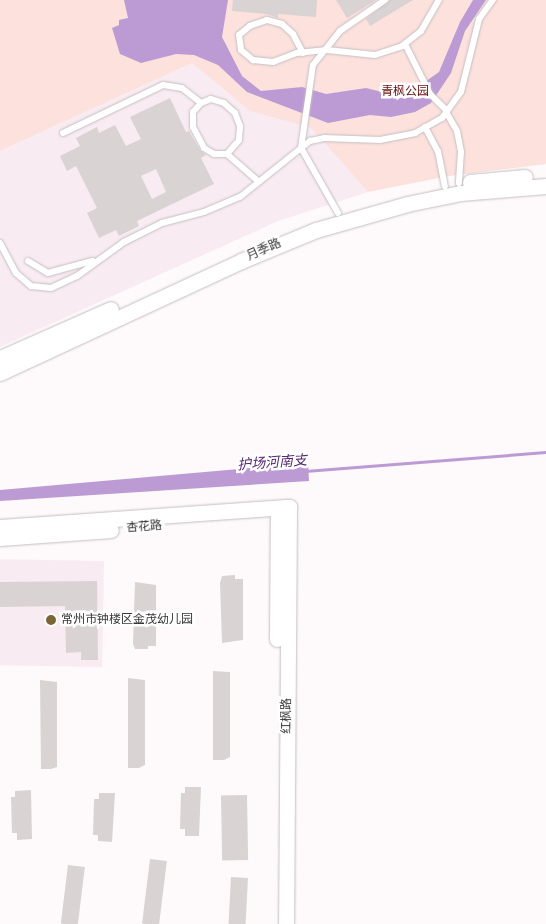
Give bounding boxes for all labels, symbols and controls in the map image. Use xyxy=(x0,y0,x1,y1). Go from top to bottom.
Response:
park label: 青枫公园 xyxy=(381,85,429,99)
street label: 月季路 xyxy=(245,236,283,264)
water label: 护场河南支 xyxy=(236,451,308,473)
street label: 杏花路 xyxy=(126,519,162,535)
place label: 常州市钟楼区金茂幼儿园 xyxy=(61,613,193,627)
marker: 常州市钟楼区金茂幼儿园 xyxy=(45,614,57,626)
street label: 红枫路 xyxy=(280,698,294,734)

